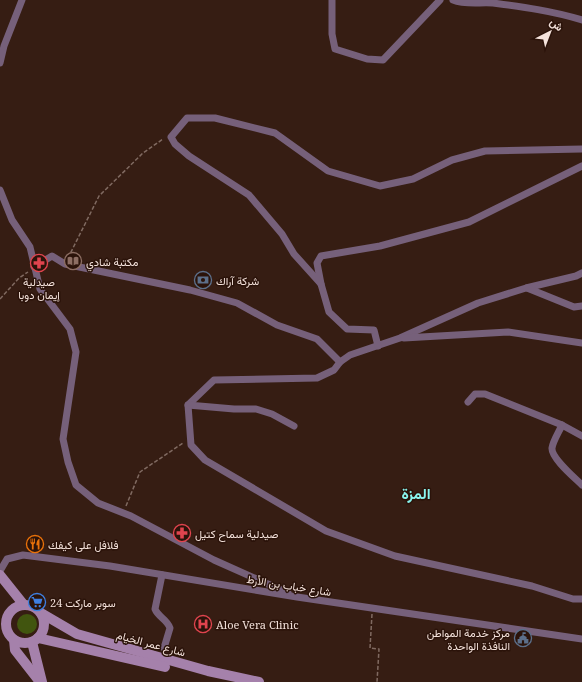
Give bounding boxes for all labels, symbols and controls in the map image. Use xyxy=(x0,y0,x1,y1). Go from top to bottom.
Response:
north arrow xyxy=(530,12,570,52)
text: ش xyxy=(547,14,567,34)
library icon: مكتبة شادي xyxy=(63,251,83,271)
pharmacy icon: صيدلية إيمان دوبا xyxy=(29,253,49,273)
place label: مكتبة شادي xyxy=(86,254,139,272)
bank icon: شركة آراك xyxy=(193,270,213,290)
place label: شركة آراك xyxy=(216,273,259,288)
place label: صيدلية إيمان دوبا xyxy=(18,274,60,302)
district label: المزة xyxy=(401,483,431,503)
pharmacy icon: صيدلية سماح كتيل xyxy=(172,523,192,543)
place label: صيدلية سماح كتيل xyxy=(195,526,278,542)
restaurant icon: فلافل على كيفك xyxy=(25,534,45,554)
place label: فلافل على كيفك xyxy=(48,537,119,552)
street label: شارع خباب بن الأرط xyxy=(245,571,333,600)
supermarket icon: سوبر ماركت 24 xyxy=(27,592,47,612)
place label: سوبر ماركت 24 xyxy=(50,595,116,610)
hospital icon: Aloe Vera Clinic xyxy=(193,614,213,634)
place label: Aloe Vera Clinic xyxy=(216,617,299,632)
place label: مركز خدمة المواطن النافذة الواحدة xyxy=(427,625,510,653)
street label: شارع عمر الخيام xyxy=(115,627,187,660)
public building icon: مركز خدمة المواطن النافذة الواحدة xyxy=(513,628,533,648)

